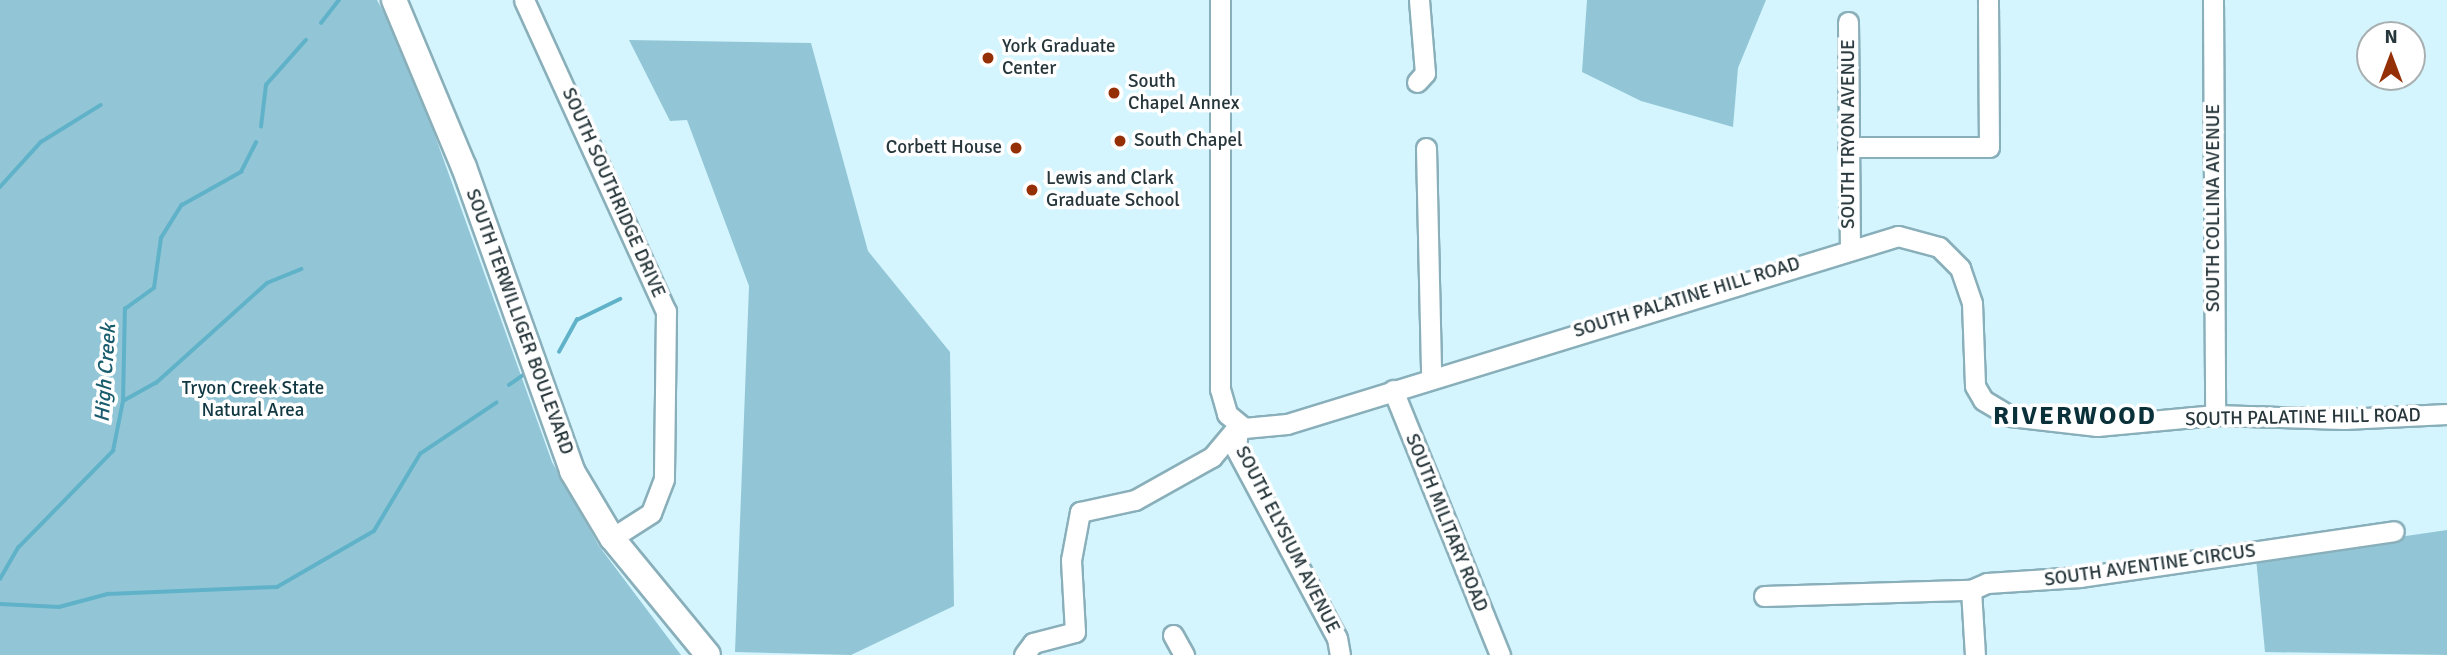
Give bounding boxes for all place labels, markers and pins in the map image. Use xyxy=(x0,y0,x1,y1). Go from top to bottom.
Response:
place label: York Graduate Center xyxy=(1002,36,1116,80)
marker: York Graduate Center xyxy=(980,50,996,66)
place label: South Chapel Annex xyxy=(1128,71,1239,115)
marker: South Chapel Annex xyxy=(1106,85,1122,101)
place label: South Chapel xyxy=(1134,130,1243,152)
marker: South Chapel xyxy=(1112,133,1128,149)
place label: Corbett House xyxy=(886,137,1002,159)
marker: Corbett House xyxy=(1008,140,1024,156)
place label: Lewis and Clark Graduate School xyxy=(1046,168,1180,212)
marker: Lewis and Clark Graduate School xyxy=(1024,182,1040,198)

